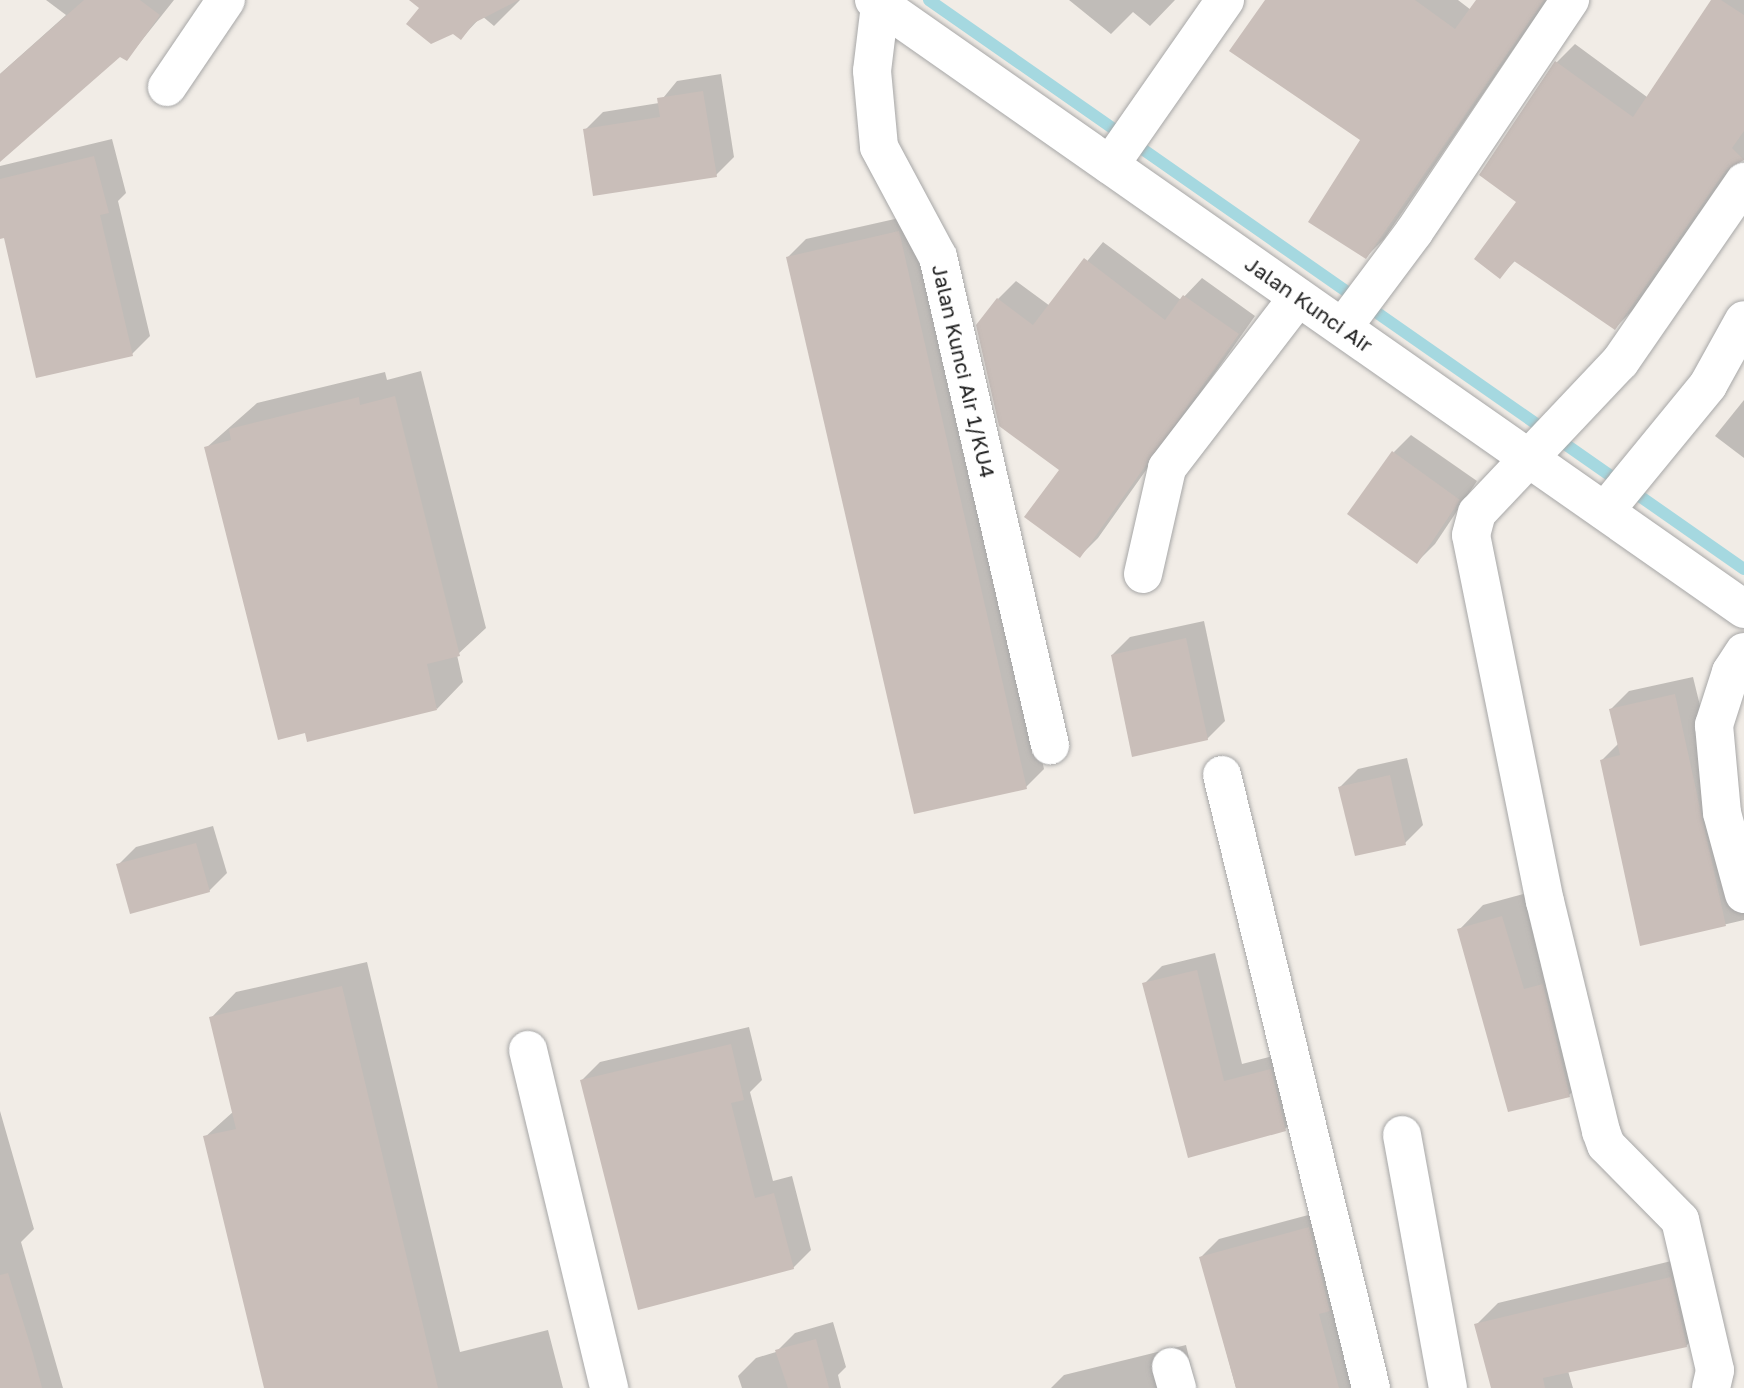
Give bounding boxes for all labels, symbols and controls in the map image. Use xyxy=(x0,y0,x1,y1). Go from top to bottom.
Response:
street label: Jalan Kunci Air xyxy=(1240,251,1378,357)
street label: Jalan Kunci Air 1/KU4 xyxy=(927,262,1001,480)

